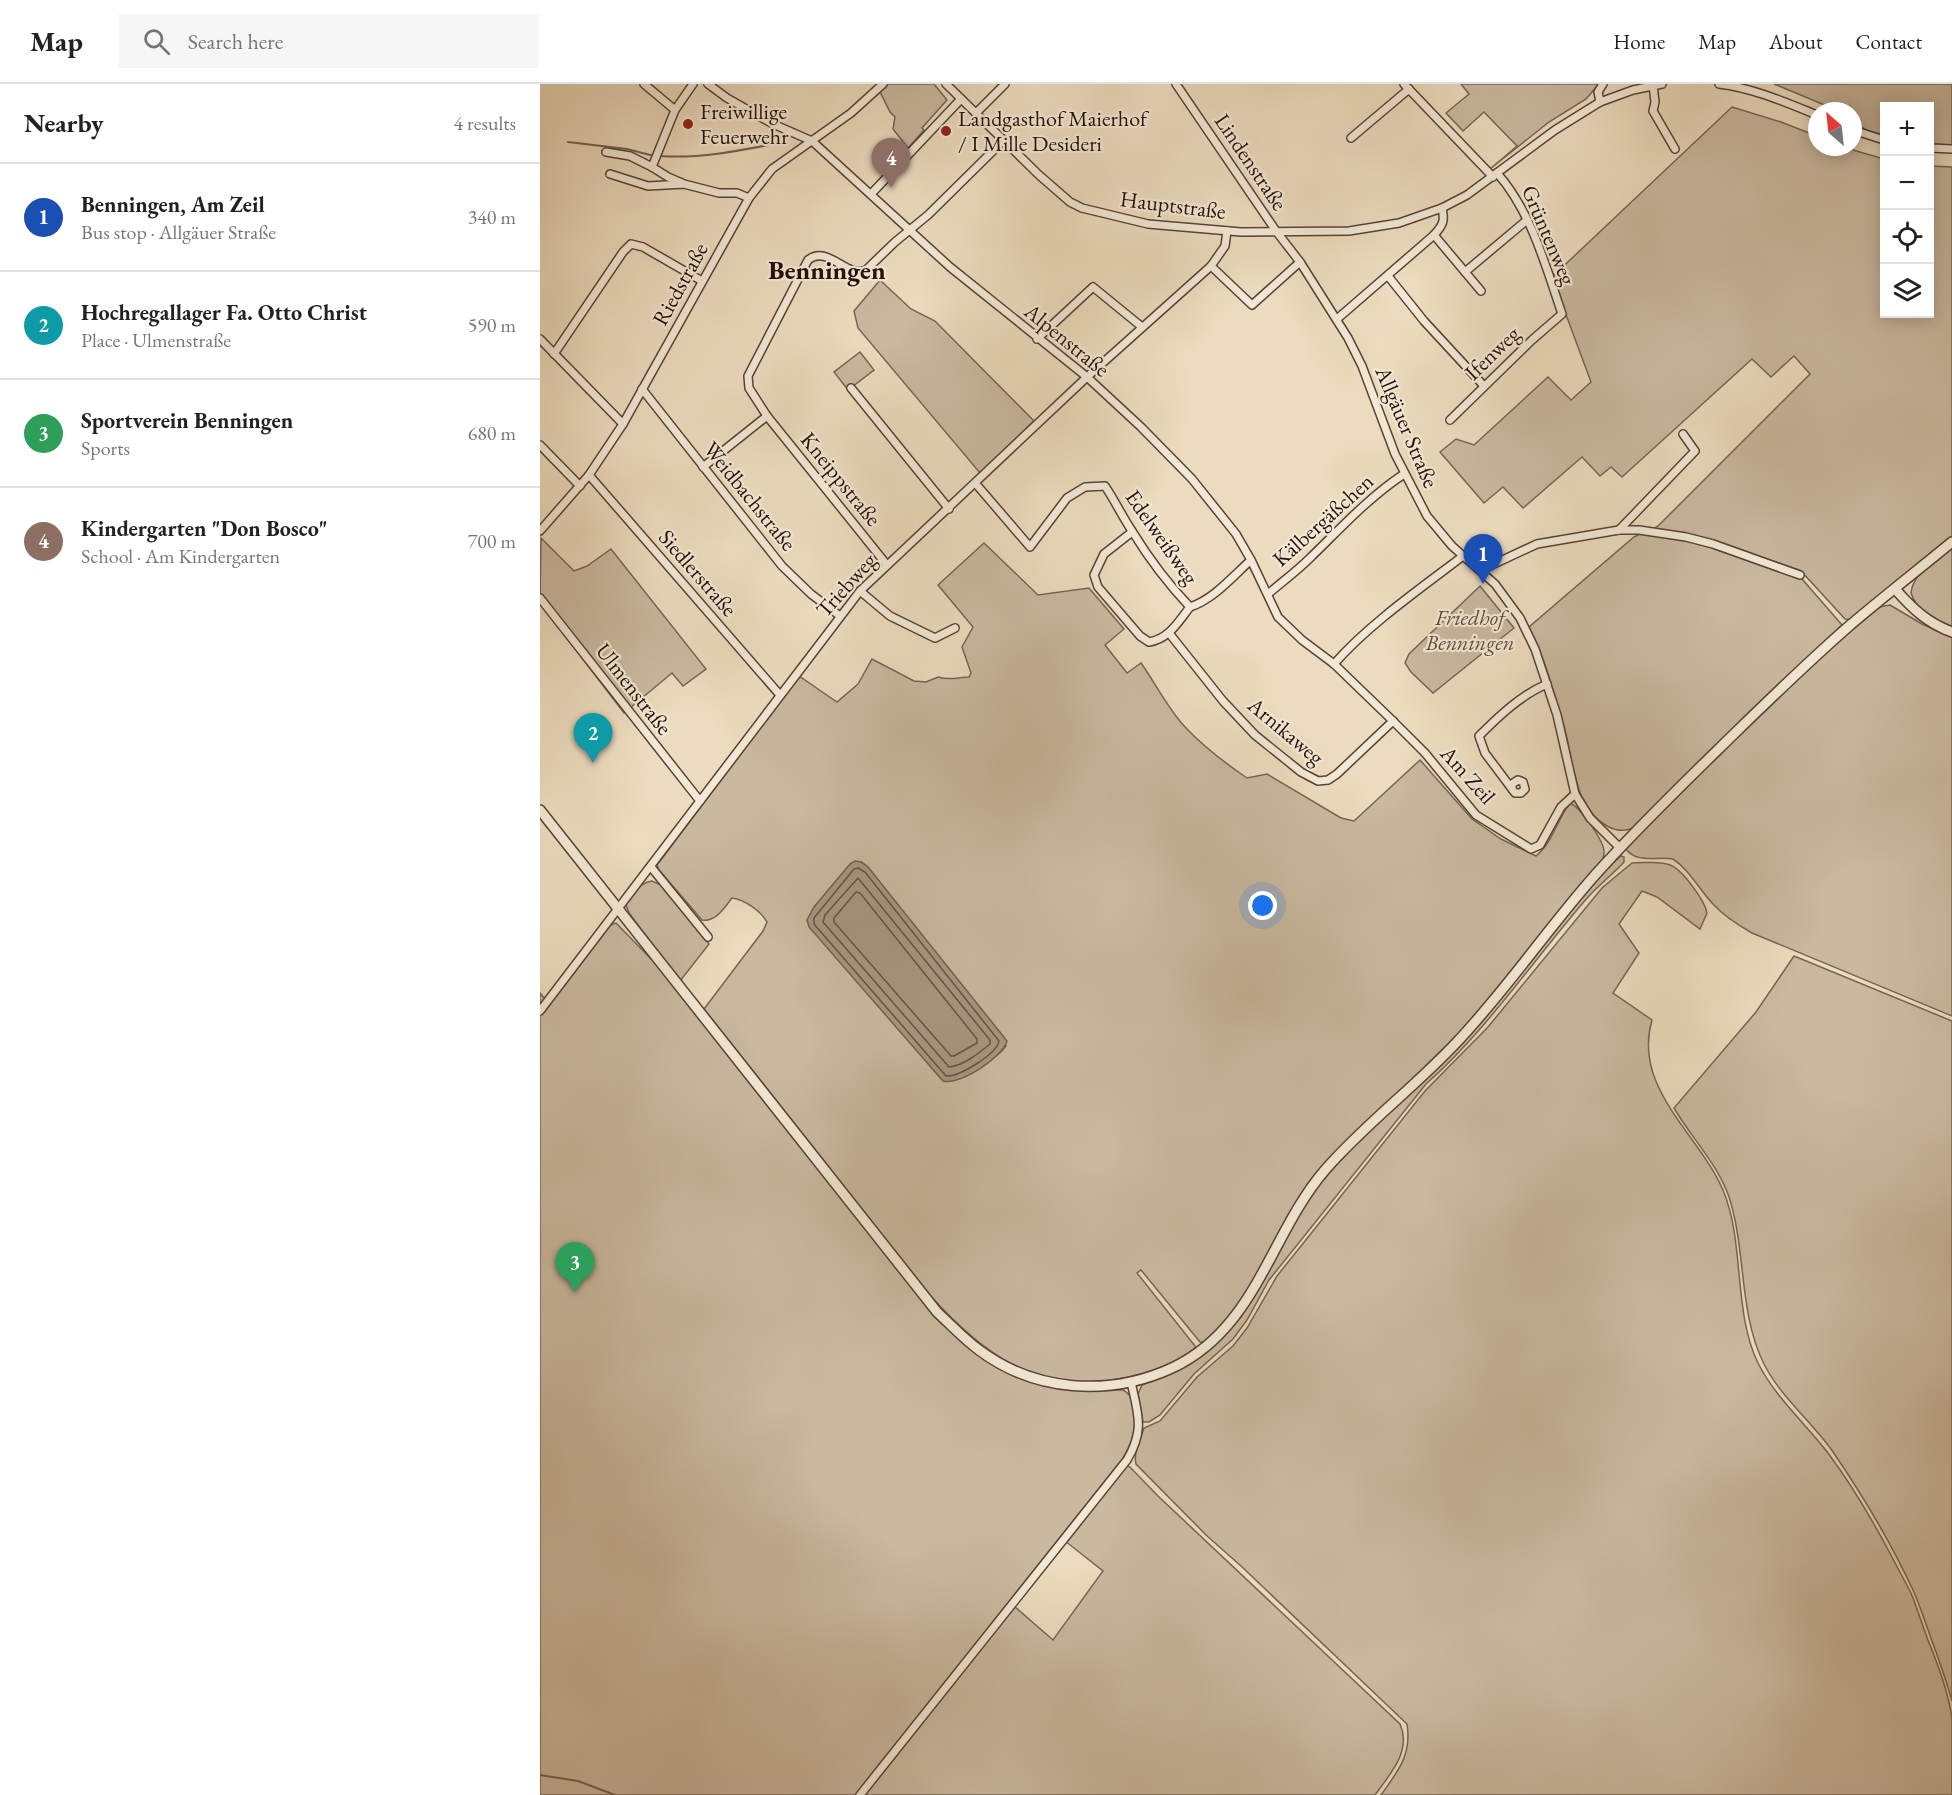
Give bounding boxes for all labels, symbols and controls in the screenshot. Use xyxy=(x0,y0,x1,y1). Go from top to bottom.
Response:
search box xyxy=(119,14,539,68)
text: Map xyxy=(30,23,83,59)
icon: search xyxy=(140,25,173,58)
text: Search here xyxy=(188,27,283,56)
text: Home xyxy=(1613,28,1665,55)
text: Map xyxy=(1698,28,1736,55)
text: About xyxy=(1769,28,1822,55)
text: Contact xyxy=(1855,28,1922,55)
place label: Freiwillige Feuerwehr xyxy=(700,97,789,151)
north arrow xyxy=(1808,102,1862,156)
map controls xyxy=(1880,102,1934,318)
button: + xyxy=(1880,102,1934,156)
place label: Landgasthof Maierhof / I Mille Desideri xyxy=(958,104,1150,158)
text: Nearby xyxy=(24,106,104,140)
street label: Lindenstraße xyxy=(1208,108,1294,216)
text: 4 results xyxy=(453,110,516,136)
marker: Freiwillige Feuerwehr xyxy=(681,117,695,131)
marker: Landgasthof Maierhof / I Mille Desideri xyxy=(939,124,953,138)
pin: 4 xyxy=(872,138,910,188)
button: − xyxy=(1880,156,1934,210)
street label: Grüntenweg xyxy=(1515,181,1583,290)
street label: Hauptstraße xyxy=(1118,184,1228,226)
text: Benningen, Am Zeil xyxy=(81,190,265,219)
text: 1 xyxy=(38,204,49,230)
text: 340 m xyxy=(468,204,516,230)
button: locate xyxy=(1880,210,1934,264)
text: Bus stop · Allgäuer Straße xyxy=(81,219,276,245)
street label: Riedstraße xyxy=(645,237,715,331)
district label: Benningen xyxy=(768,253,886,287)
button: layers xyxy=(1880,264,1934,318)
street label: Alpenstraße xyxy=(1017,296,1116,384)
text: Hochregallager Fa. Otto Christ xyxy=(81,298,367,327)
text: 2 xyxy=(38,312,49,338)
text: 590 m xyxy=(468,312,516,338)
street label: Ifenweg xyxy=(1458,319,1526,386)
text: Place · Ulmenstraße xyxy=(81,327,231,353)
street label: Allgäuer Straße xyxy=(1368,361,1446,492)
text: Sportverein Benningen xyxy=(81,406,293,435)
text: 3 xyxy=(38,420,49,446)
text: 680 m xyxy=(468,420,516,446)
street label: Kneippstraße xyxy=(794,426,888,532)
text: Sports xyxy=(81,435,130,461)
street label: Weidbachstraße xyxy=(697,435,803,557)
street label: Kälbergäßchen xyxy=(1266,467,1380,573)
street label: Edelweißweg xyxy=(1119,484,1205,590)
text: Kindergarten "Don Bosco" xyxy=(81,514,328,543)
street label: Siedlerstraße xyxy=(652,523,744,623)
text: 4 xyxy=(38,528,49,554)
text: 700 m xyxy=(468,528,516,554)
pin: 1 xyxy=(1464,534,1502,584)
text: School · Am Kindergarten xyxy=(81,543,280,569)
street label: Triebweg xyxy=(809,546,883,624)
park label: Friedhof Benningen xyxy=(1425,603,1514,657)
street label: Ulmenstraße xyxy=(589,637,679,741)
street label: Arnikaweg xyxy=(1241,690,1330,772)
pin: 2 xyxy=(574,714,612,763)
street label: Am Zeil xyxy=(1433,739,1502,810)
your location xyxy=(1248,891,1277,920)
pin: 3 xyxy=(555,1242,594,1292)

